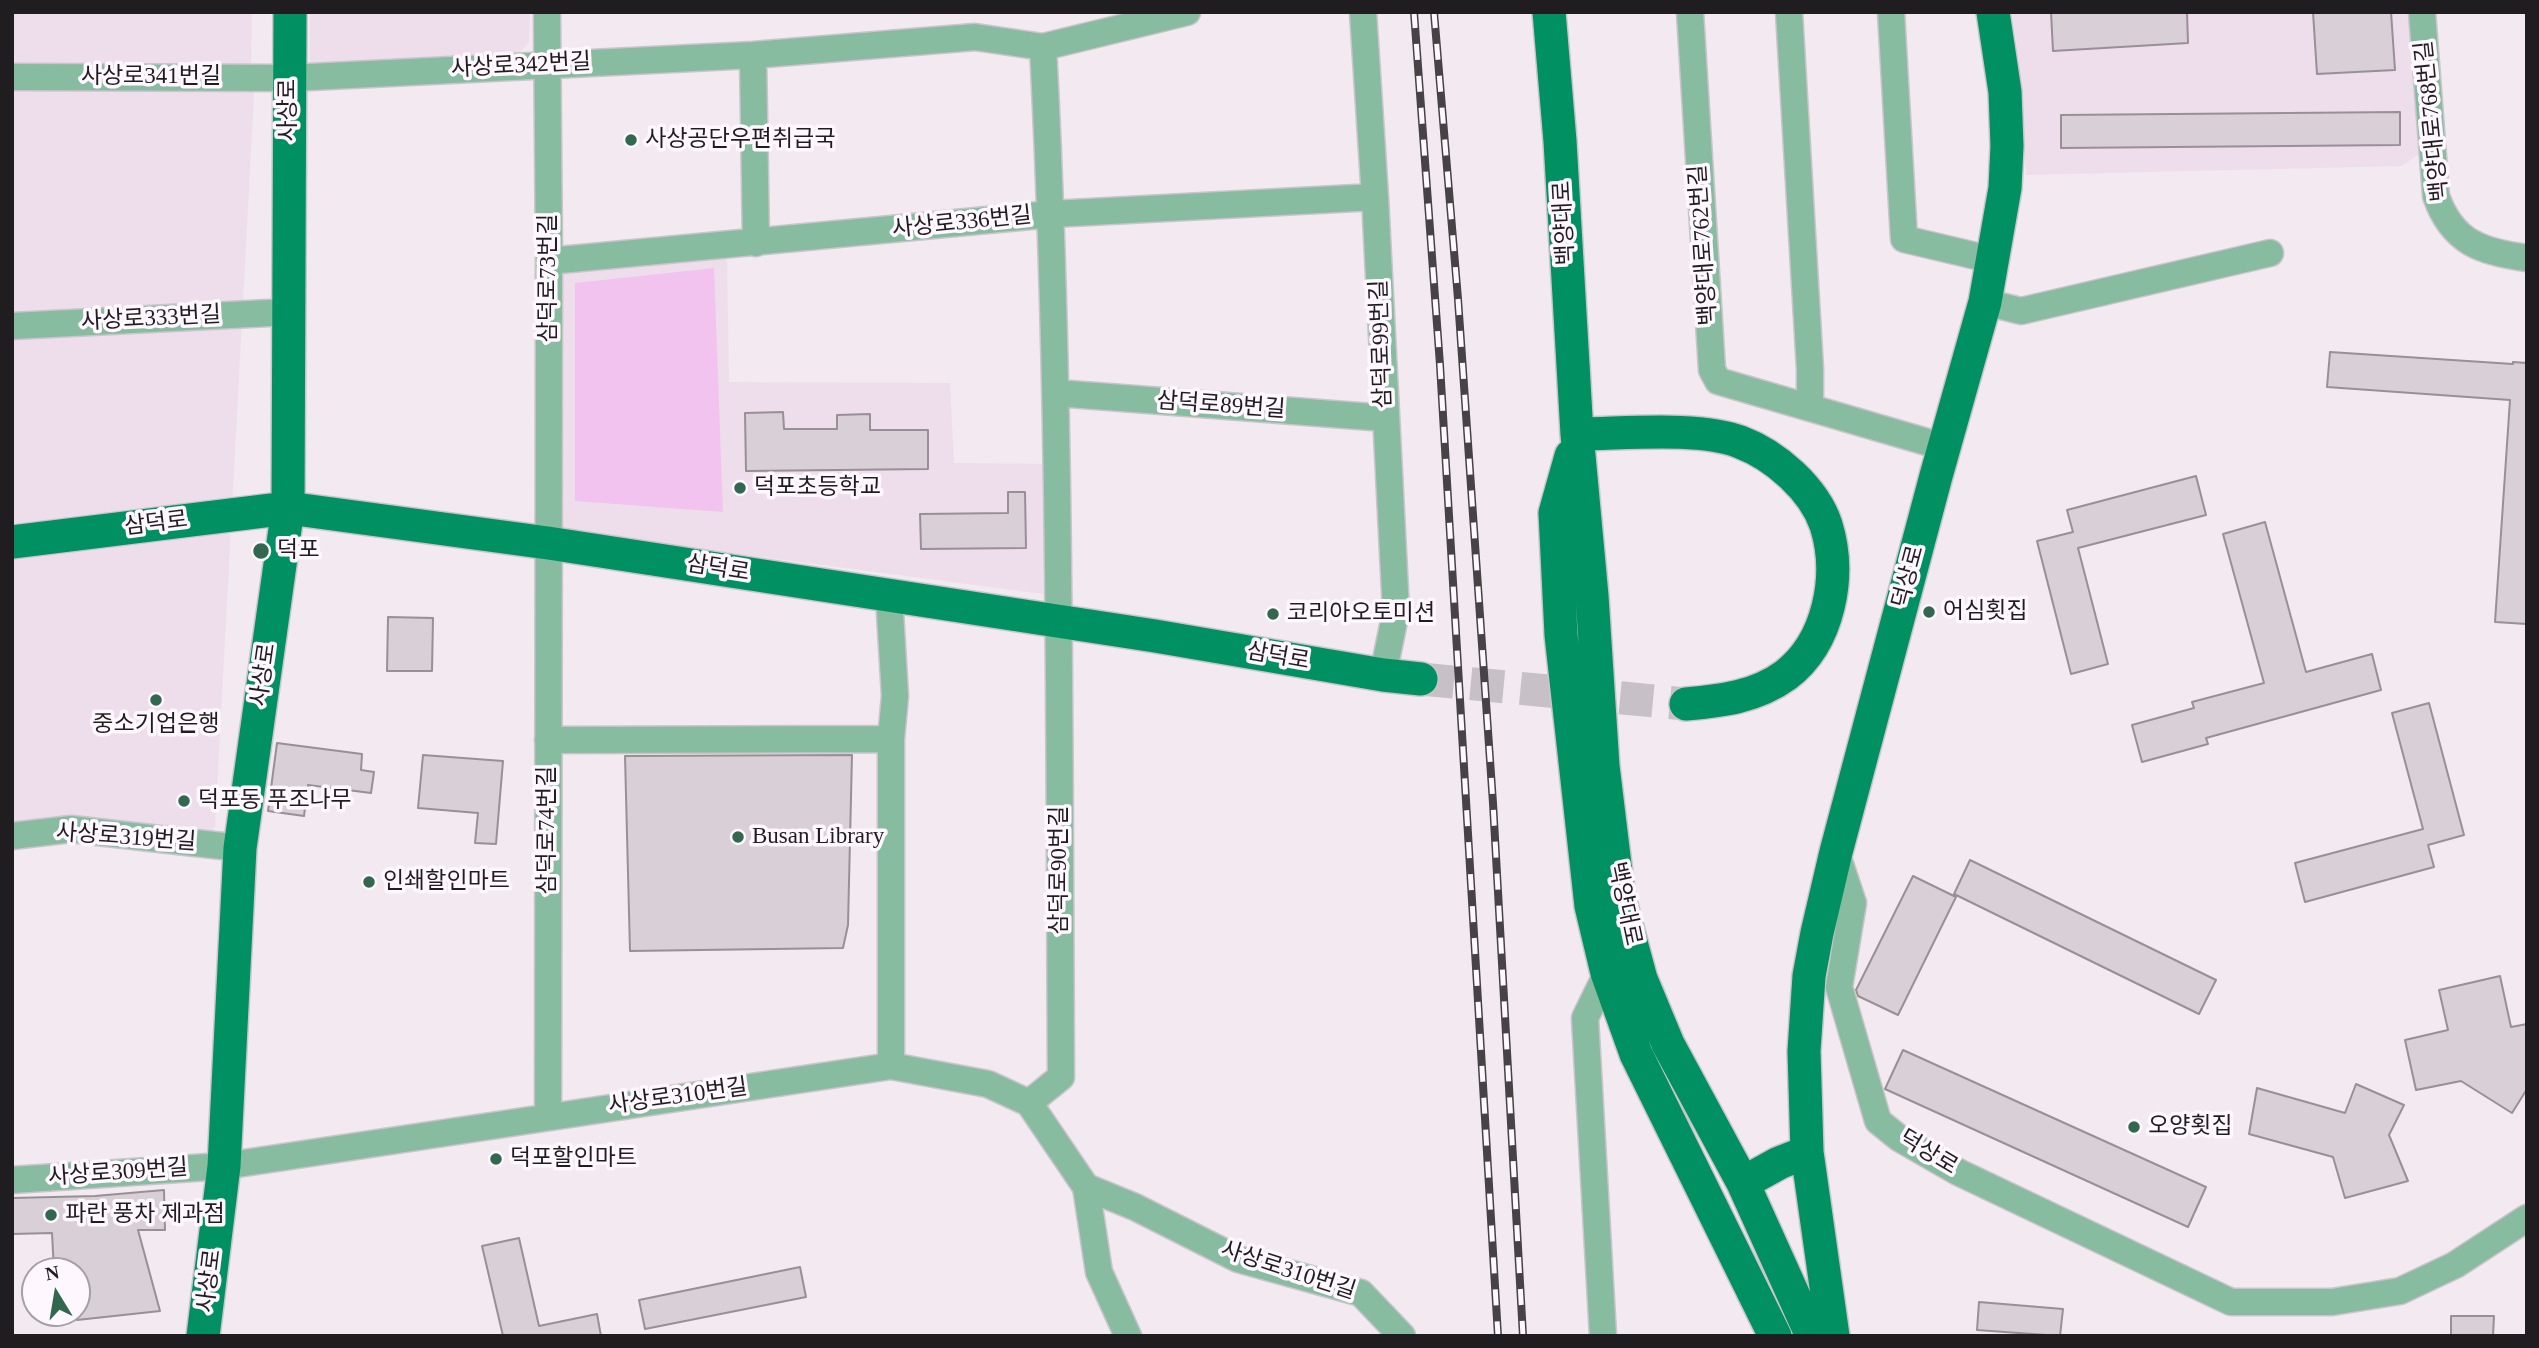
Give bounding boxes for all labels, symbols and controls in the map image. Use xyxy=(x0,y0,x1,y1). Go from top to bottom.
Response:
street label: 백양대로768번길 xyxy=(2411,39,2455,203)
street label: 사상로342번길 xyxy=(450,49,592,83)
street label: 사상로341번길 xyxy=(81,63,221,91)
street label: 사상로 xyxy=(275,78,303,142)
place label: 사상공단우편취급국 xyxy=(645,126,835,154)
marker: 사상공단우편취급국 xyxy=(623,132,639,148)
street label: 백양대로762번길 xyxy=(1685,164,1723,326)
street label: 백양대로 xyxy=(1549,180,1581,266)
street label: 사상로336번길 xyxy=(891,202,1033,244)
street label: 삼덕로73번길 xyxy=(535,214,563,342)
street label: 삼덕로99번길 xyxy=(1366,279,1398,409)
street label: 사상로333번길 xyxy=(80,302,222,336)
street label: 삼덕로89번길 xyxy=(1156,388,1286,424)
place label: 덕포초등학교 xyxy=(754,474,881,502)
marker: 덕포초등학교 xyxy=(732,480,748,496)
street label: 삼덕로 xyxy=(123,506,189,542)
place label: 덕포 xyxy=(277,537,319,565)
marker: 덕포 xyxy=(251,541,271,561)
street label: 덕상로 xyxy=(1887,543,1931,611)
street label: 삼덕로 xyxy=(684,550,752,588)
place label: 어심횟집 xyxy=(1943,598,2028,626)
place label: 코리아오토미션 xyxy=(1287,600,1435,628)
marker: 어심횟집 xyxy=(1921,604,1937,620)
marker: 코리아오토미션 xyxy=(1265,606,1281,622)
street label: 삼덕로 xyxy=(1244,638,1312,676)
street label: 사상로 xyxy=(246,642,282,708)
marker: 중소기업은행 xyxy=(148,692,164,708)
place label: 중소기업은행 xyxy=(93,711,219,739)
street label: 삼덕로74번길 xyxy=(534,766,562,894)
place label: 덕포동 푸조나무 xyxy=(198,787,352,815)
marker: 덕포동 푸조나무 xyxy=(176,793,192,809)
street label: 삼덕로90번길 xyxy=(1046,806,1074,934)
street label: 사상로319번길 xyxy=(55,819,197,857)
place label: Busan Library xyxy=(752,823,884,851)
marker: Busan Library xyxy=(730,829,746,845)
street label: 백양대로 xyxy=(1602,860,1646,948)
place label: 인쇄할인마트 xyxy=(383,868,510,896)
marker: 인쇄할인마트 xyxy=(361,874,377,890)
street label: 사상로310번길 xyxy=(607,1074,749,1120)
place label: 오양횟집 xyxy=(2148,1113,2233,1141)
marker: 오양횟집 xyxy=(2126,1119,2142,1135)
street label: 덕상로 xyxy=(1894,1125,1962,1181)
place label: 덕포할인마트 xyxy=(510,1145,637,1173)
marker: 덕포할인마트 xyxy=(488,1151,504,1167)
street label: 사상로309번길 xyxy=(47,1154,189,1192)
place label: 파란 풍차 제과점 xyxy=(65,1201,225,1229)
marker: 파란 풍차 제과점 xyxy=(43,1207,59,1223)
street label: 사상로310번길 xyxy=(1217,1236,1359,1306)
street label: 사상로 xyxy=(192,1248,228,1314)
north arrow xyxy=(21,1257,91,1327)
text: N xyxy=(44,1261,61,1284)

